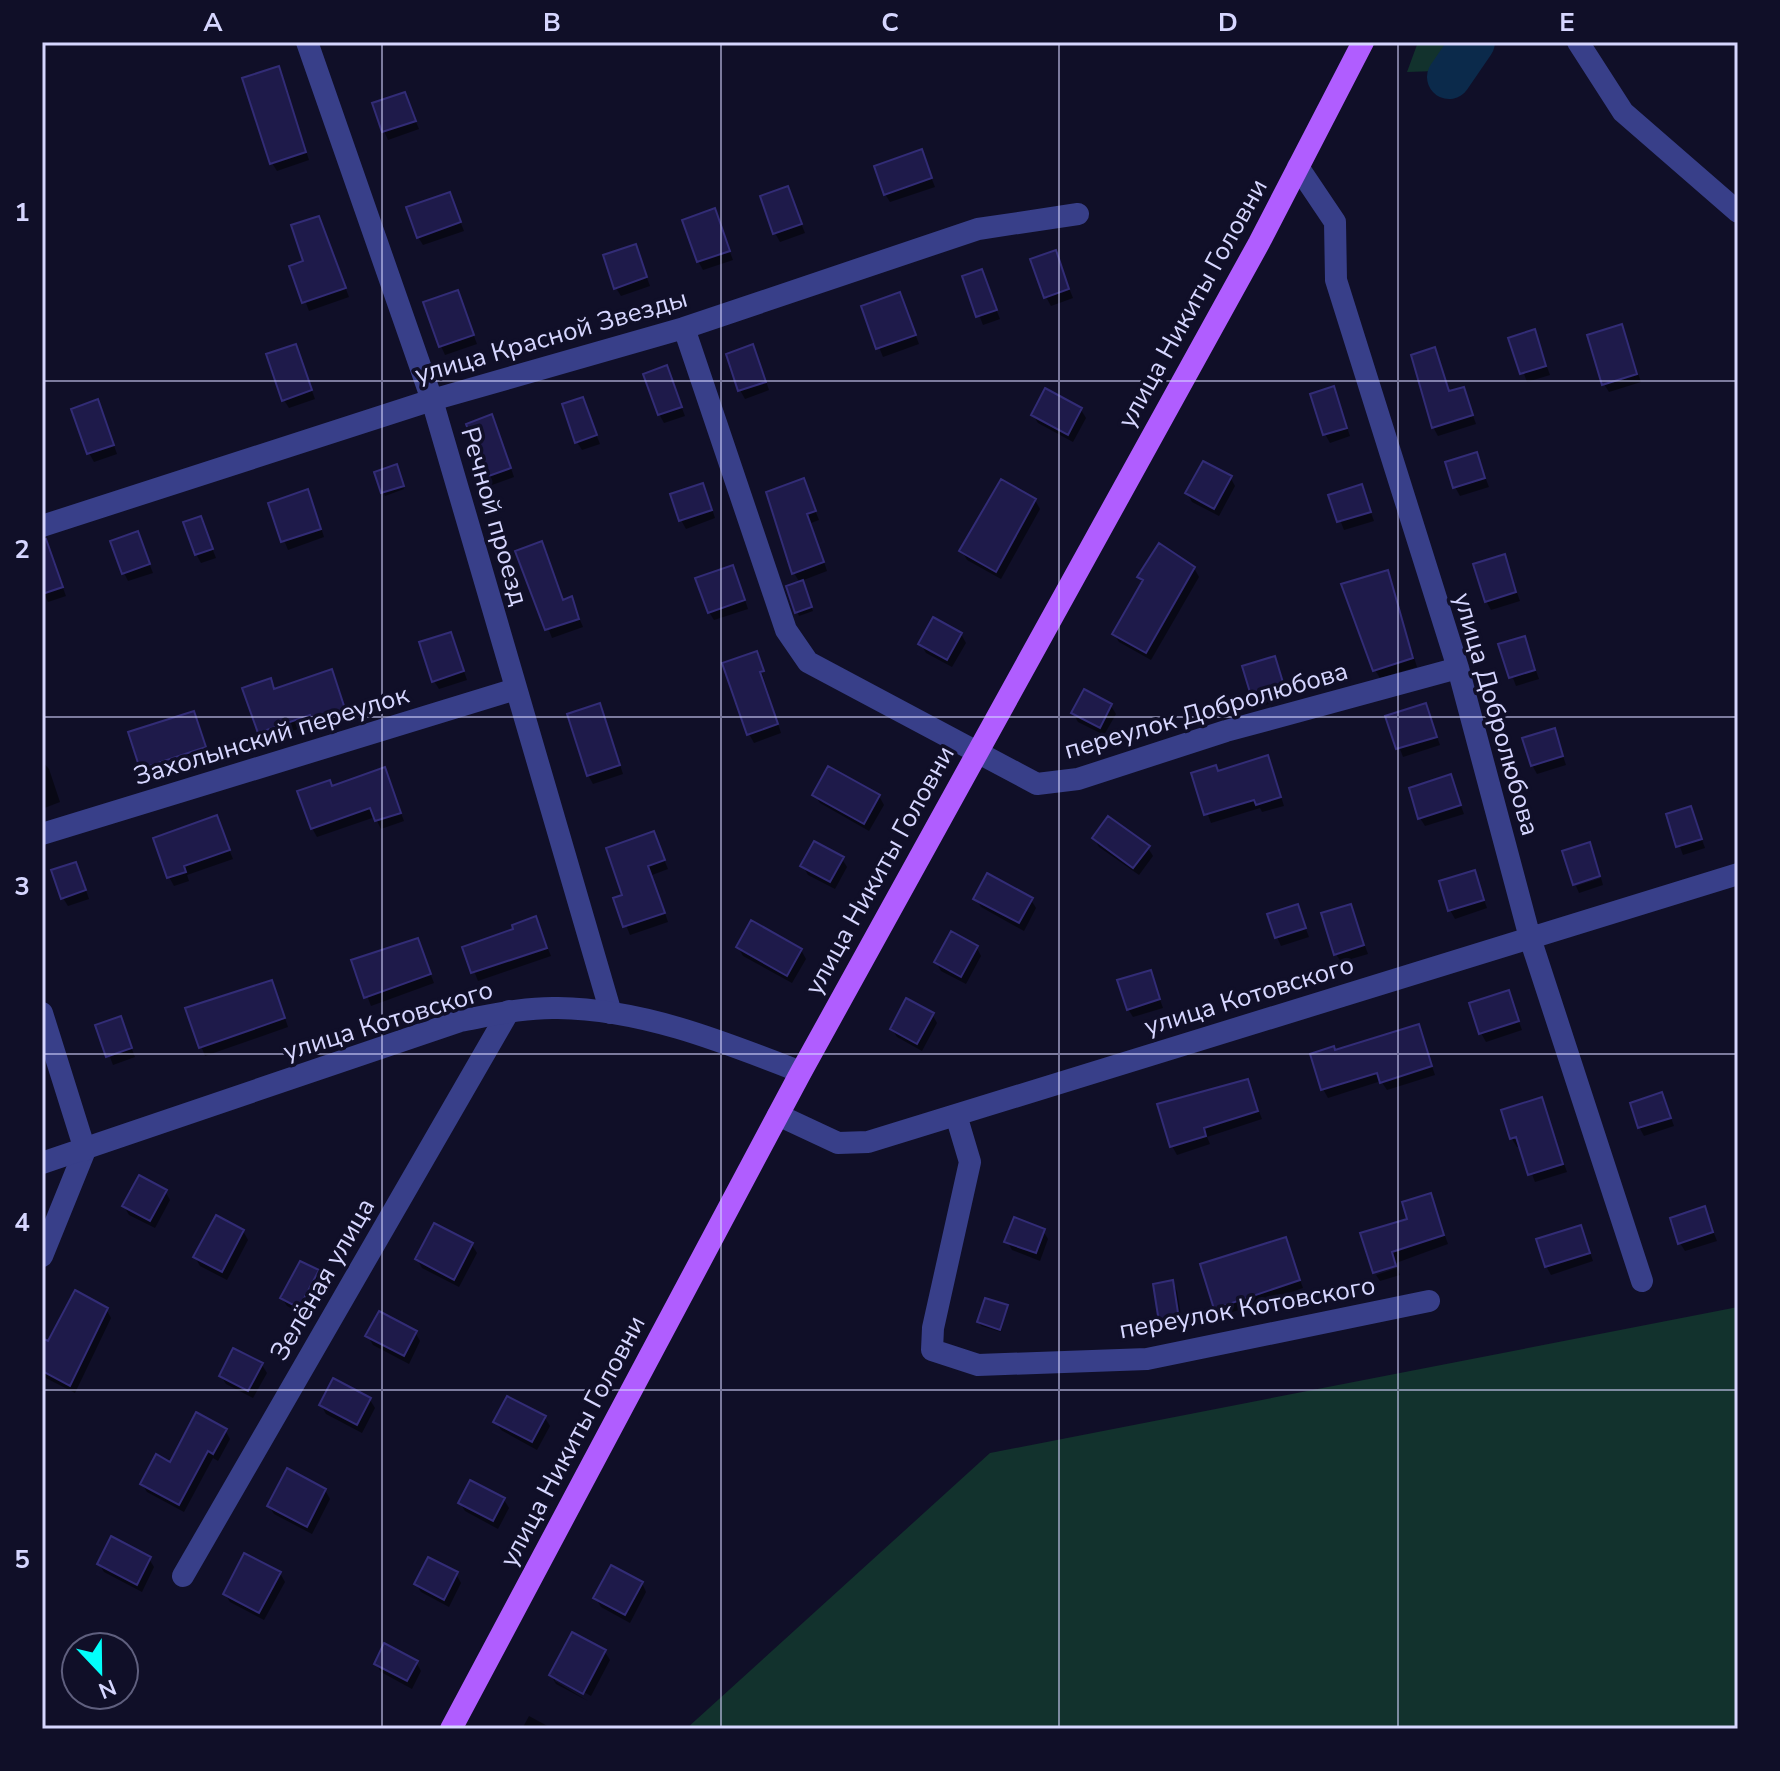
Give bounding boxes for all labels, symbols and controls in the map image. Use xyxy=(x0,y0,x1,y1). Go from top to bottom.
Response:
text: A xyxy=(203,5,223,40)
text: B xyxy=(543,5,561,40)
text: C xyxy=(881,5,899,40)
text: D xyxy=(1218,5,1238,40)
text: E xyxy=(1559,5,1575,40)
street label: улица Никиты Головни xyxy=(1109,172,1276,434)
text: 1 xyxy=(14,195,30,230)
street label: улица Красной Звезды xyxy=(411,281,691,392)
street label: Речной проезд xyxy=(452,423,537,610)
text: 2 xyxy=(14,532,30,567)
street label: улица Добролюбова xyxy=(1445,589,1548,840)
street label: переулок Добролюбова xyxy=(1060,653,1352,768)
street label: Захолынский переулок xyxy=(129,677,413,794)
street label: улица Никиты Головни xyxy=(796,739,963,1001)
text: 3 xyxy=(14,869,30,904)
street label: улица Котовского xyxy=(1140,947,1358,1044)
street label: улица Котовского xyxy=(279,972,497,1069)
street label: Зелёная улица xyxy=(262,1192,383,1367)
text: 4 xyxy=(14,1205,30,1240)
street label: переулок Котовского xyxy=(1116,1268,1378,1347)
street label: улица Никиты Головни xyxy=(491,1309,654,1573)
text: 5 xyxy=(14,1542,30,1577)
north arrow xyxy=(60,1631,140,1711)
text: N xyxy=(94,1672,120,1706)

